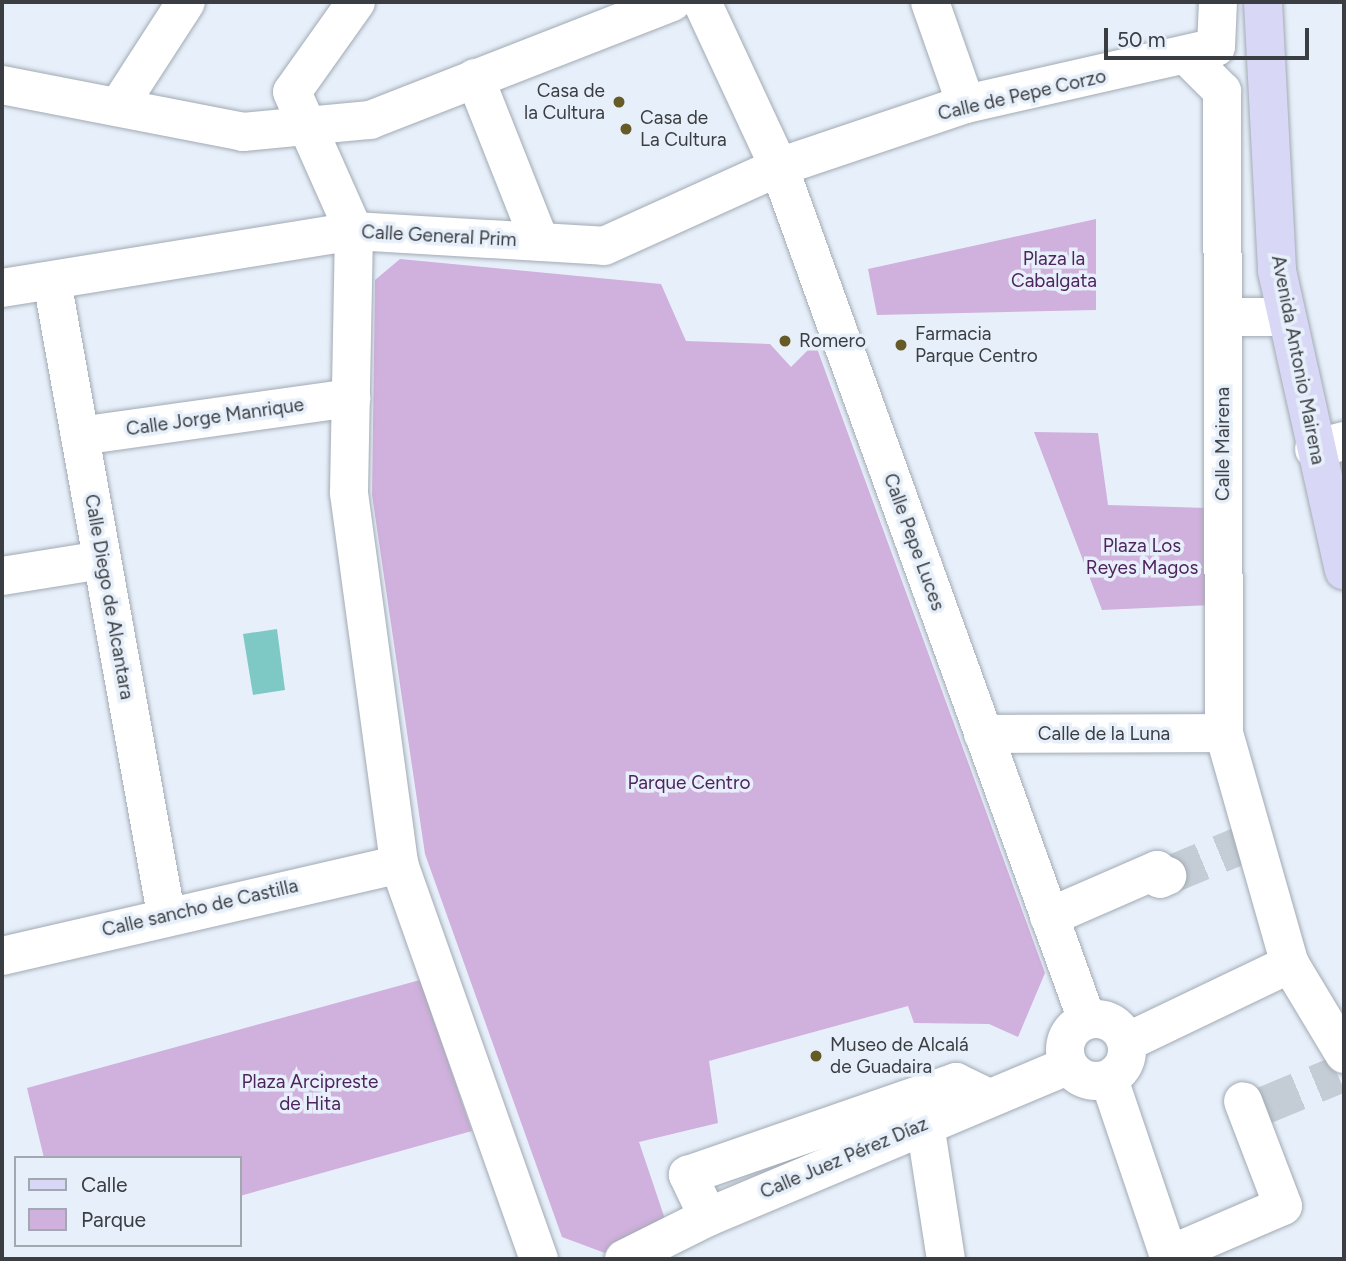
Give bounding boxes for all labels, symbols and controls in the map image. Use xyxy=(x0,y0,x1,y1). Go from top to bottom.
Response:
scale bar xyxy=(1108,14,1313,58)
text: 50 m xyxy=(1117,27,1166,52)
street label: Calle de Pepe Corzo xyxy=(936,65,1108,125)
place label: Casa de la Cultura xyxy=(524,80,605,124)
marker: Casa de la Cultura xyxy=(611,94,627,110)
place label: Casa de La Cultura xyxy=(640,107,727,151)
marker: Casa de La Cultura xyxy=(618,121,634,137)
street label: Calle General Prim xyxy=(361,221,517,251)
park label: Plaza la Cabalgata xyxy=(1011,248,1097,292)
street label: Avenida Antonio Mairena xyxy=(1267,253,1329,467)
place label: Farmacia Parque Centro xyxy=(915,323,1038,367)
place label: Romero xyxy=(799,330,866,352)
marker: Romero xyxy=(777,333,793,349)
marker: Farmacia Parque Centro xyxy=(893,337,909,353)
street label: Calle Mairena xyxy=(1212,387,1234,501)
street label: Calle Jorge Manrique xyxy=(125,393,305,441)
street label: Calle Pepe Luces xyxy=(879,470,949,614)
street label: Calle Diego de Alcantara xyxy=(80,492,138,702)
park label: Plaza Los Reyes Magos xyxy=(1086,535,1198,579)
street label: Calle de la Luna xyxy=(1038,723,1170,745)
park label: Parque Centro xyxy=(628,772,750,794)
street label: Calle sancho de Castilla xyxy=(100,874,300,942)
place label: Museo de Alcalá de Guadaira xyxy=(830,1034,969,1078)
marker: Museo de Alcalá de Guadaira xyxy=(808,1048,824,1064)
park label: Plaza Arcipreste de Hita xyxy=(242,1071,378,1115)
street label: Calle Juez Pérez Díaz xyxy=(757,1112,931,1204)
legend xyxy=(14,1156,242,1247)
text: Calle xyxy=(81,1172,128,1197)
text: Parque xyxy=(81,1207,146,1232)

